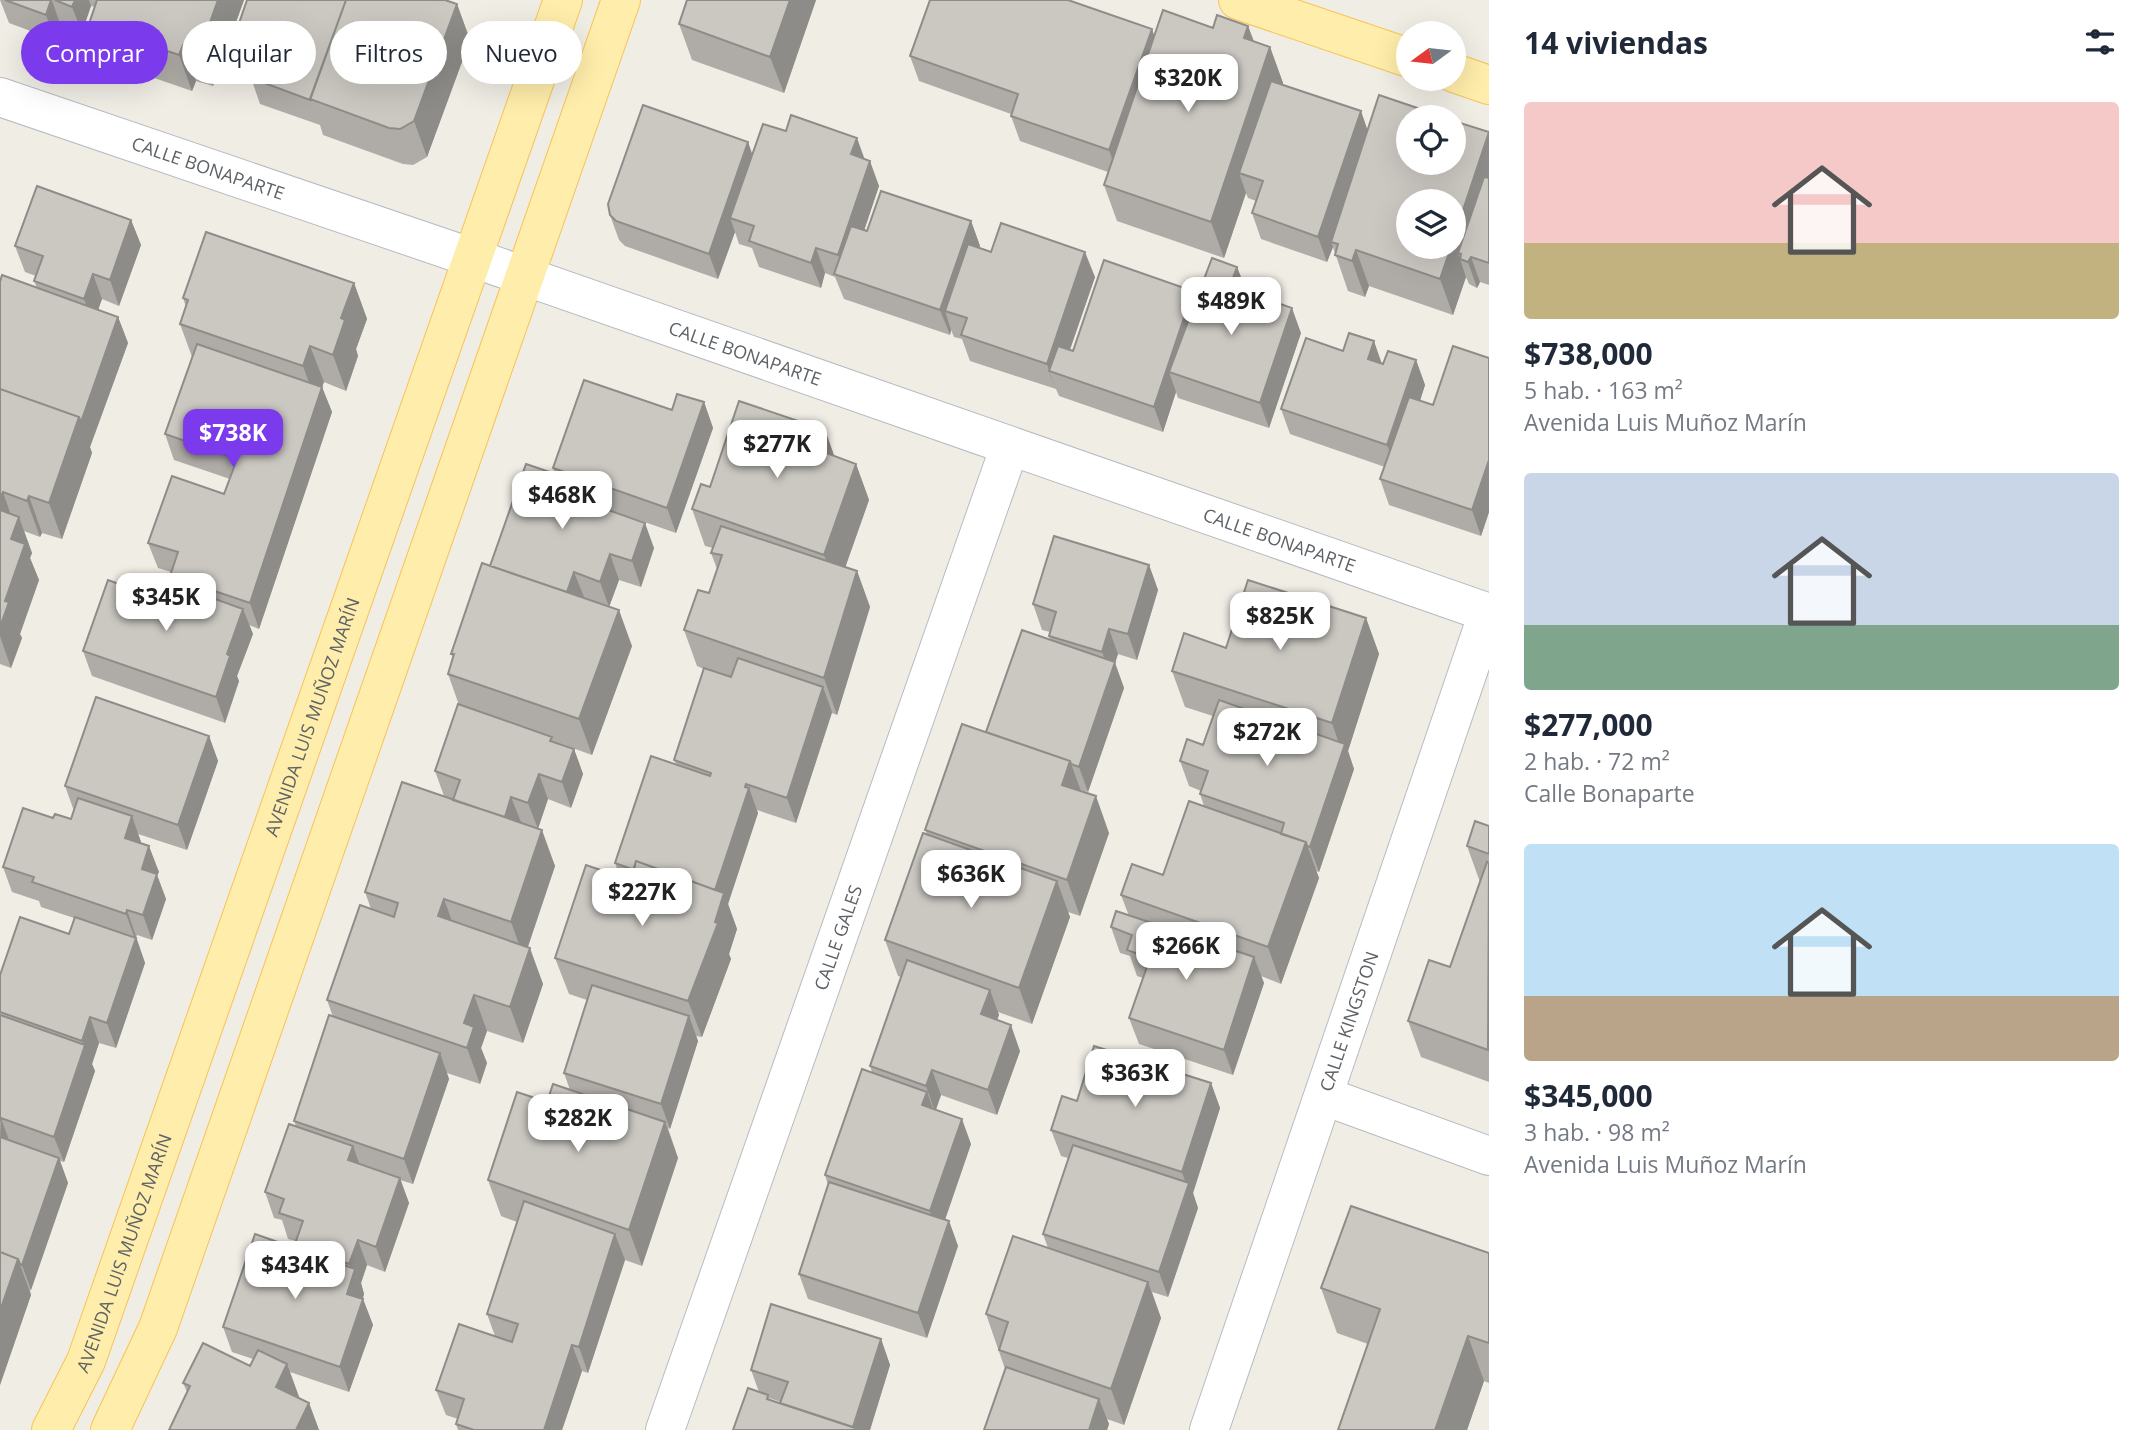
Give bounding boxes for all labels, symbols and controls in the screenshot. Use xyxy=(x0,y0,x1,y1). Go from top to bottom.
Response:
chip: Comprar xyxy=(21,21,168,84)
chip: Alquilar xyxy=(182,21,316,84)
chip: Filtros xyxy=(330,21,447,84)
chip: Nuevo xyxy=(461,21,582,84)
north arrow xyxy=(1396,21,1466,91)
map controls xyxy=(1396,21,1466,259)
text: 14 viviendas xyxy=(1524,22,1708,63)
icon: filters xyxy=(2081,23,2119,61)
pin: $320K xyxy=(1139,54,1237,114)
text: $320K xyxy=(1154,61,1222,93)
button: locate xyxy=(1396,105,1466,175)
street label: CALLE BONAPARTE xyxy=(129,131,288,205)
icon: home xyxy=(1759,147,1885,273)
button: layers xyxy=(1396,189,1466,259)
pin: $489K xyxy=(1182,278,1280,337)
text: $489K xyxy=(1197,284,1265,316)
street label: CALLE BONAPARTE xyxy=(666,315,825,391)
text: $738,000 xyxy=(1524,333,1653,374)
text: 5 hab. · 163 m² xyxy=(1524,374,1683,406)
text: Avenida Luis Muñoz Marín xyxy=(1524,406,1807,438)
pin: $738K xyxy=(184,410,282,469)
text: $738K xyxy=(199,416,267,448)
pin: $277K xyxy=(728,420,826,480)
text: $277K xyxy=(743,427,811,459)
pin: $468K xyxy=(513,472,611,531)
text: $468K xyxy=(528,478,596,510)
street label: CALLE BONAPARTE xyxy=(1200,502,1359,578)
icon: home xyxy=(1759,518,1885,644)
pin: $345K xyxy=(117,574,215,633)
text: $345K xyxy=(132,580,200,612)
pin: $825K xyxy=(1231,592,1329,652)
street label: AVENIDA LUIS MUÑOZ MARÍN xyxy=(259,594,365,839)
text: $825K xyxy=(1246,599,1314,631)
text: $277,000 xyxy=(1524,704,1653,745)
pin: $272K xyxy=(1218,708,1316,768)
text: $272K xyxy=(1233,715,1301,747)
text: 2 hab. · 72 m² xyxy=(1524,745,1670,777)
text: Calle Bonaparte xyxy=(1524,777,1695,809)
pin: $636K xyxy=(922,850,1020,910)
text: $636K xyxy=(937,857,1005,889)
pin: $227K xyxy=(593,869,691,928)
text: $227K xyxy=(608,875,676,907)
street label: CALLE GALES xyxy=(808,881,867,993)
icon: home xyxy=(1759,889,1885,1015)
pin: $266K xyxy=(1137,922,1235,982)
text: $266K xyxy=(1152,929,1220,961)
street label: CALLE KINGSTON xyxy=(1314,948,1384,1094)
pin: $363K xyxy=(1086,1050,1184,1109)
text: $363K xyxy=(1101,1056,1169,1088)
text: $345,000 xyxy=(1524,1075,1653,1116)
pin: $282K xyxy=(529,1094,627,1154)
text: $282K xyxy=(544,1101,612,1133)
text: 3 hab. · 98 m² xyxy=(1524,1116,1670,1148)
street label: AVENIDA LUIS MUÑOZ MARÍN xyxy=(70,1130,177,1376)
text: Avenida Luis Muñoz Marín xyxy=(1524,1148,1807,1180)
pin: $434K xyxy=(246,1242,344,1301)
text: $434K xyxy=(261,1248,329,1280)

